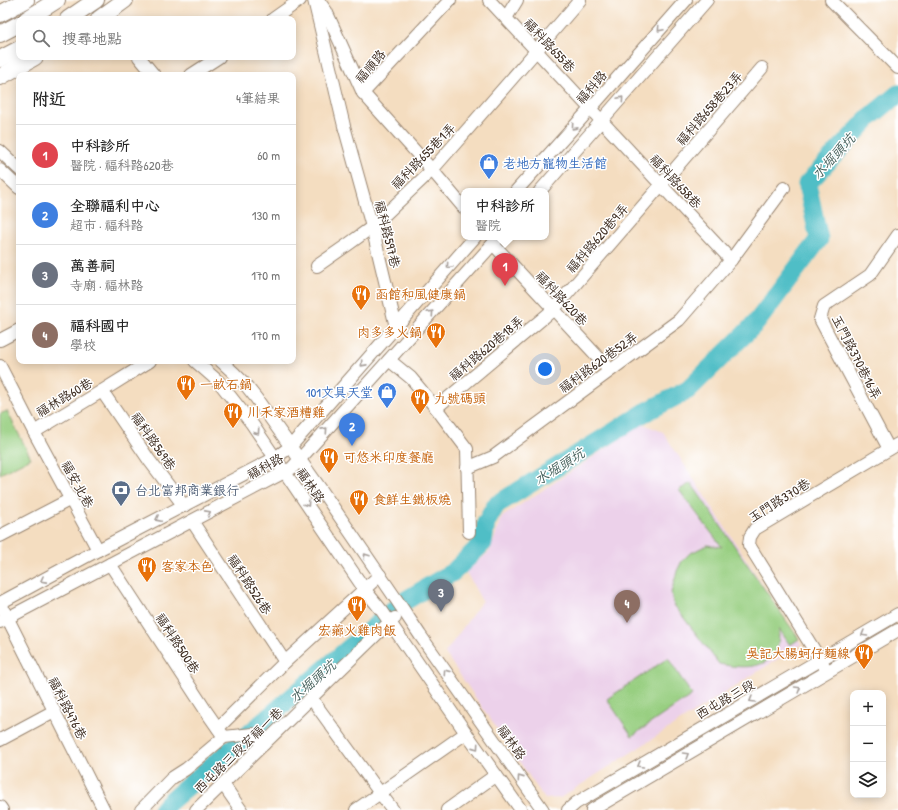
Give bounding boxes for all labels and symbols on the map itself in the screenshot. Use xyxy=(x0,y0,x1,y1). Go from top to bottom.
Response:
street label: 福科路655巷 xyxy=(520,14,580,76)
one-way arrow xyxy=(658,25,665,32)
street label: 福順路 xyxy=(351,45,389,87)
street label: 福科路 xyxy=(571,66,611,108)
street label: 福科路658巷23弄 xyxy=(672,67,746,149)
one-way arrow xyxy=(616,96,623,103)
street label: 福科路655巷1弄 xyxy=(387,119,459,193)
one-way arrow xyxy=(571,122,579,130)
water label: 水堀頭坑 xyxy=(807,128,860,183)
street label: 福科路658巷 xyxy=(646,150,706,212)
shop icon: 老地方寵物生活館 xyxy=(478,152,500,180)
place label: 老地方寵物生活館 xyxy=(503,154,607,172)
street label: 福科路597巷 xyxy=(371,198,405,270)
street label: 福科路620巷9弄 xyxy=(562,199,632,277)
pin: 1 xyxy=(492,253,518,286)
one-way arrow xyxy=(447,262,454,269)
street label: 福科路620巷 xyxy=(532,267,592,329)
restaurant icon: 函館和風健康鍋 xyxy=(350,283,372,311)
place label: 函館和風健康鍋 xyxy=(375,285,466,303)
one-way arrow xyxy=(426,310,434,318)
street label: 福科路620巷18弄 xyxy=(445,311,527,385)
street label: 玉門路370巷16弄 xyxy=(828,311,886,403)
restaurant icon: 肉多多火鍋 xyxy=(425,321,447,349)
place label: 肉多多火鍋 xyxy=(357,323,422,341)
street label: 福科路620巷52弄 xyxy=(555,327,641,397)
one-way arrow xyxy=(361,359,368,367)
your location xyxy=(535,359,555,379)
street label: 福林路60巷 xyxy=(32,373,96,421)
restaurant icon: 一畝石鍋 xyxy=(175,373,197,401)
place label: 一畝石鍋 xyxy=(200,375,252,393)
shop icon: 101文具天堂 xyxy=(376,381,398,409)
place label: 101文具天堂 xyxy=(306,383,373,401)
restaurant icon: 九號碼頭 xyxy=(409,387,431,415)
place label: 九號碼頭 xyxy=(434,389,486,407)
restaurant icon: 川禾家酒糟雞 xyxy=(222,401,244,429)
place label: 川禾家酒糟雞 xyxy=(247,403,325,421)
street label: 福科路569巷 xyxy=(127,408,181,474)
pin: 2 xyxy=(339,413,365,446)
one-way arrow xyxy=(252,428,260,435)
one-way arrow xyxy=(321,428,328,435)
water label: 水堀頭坑 xyxy=(530,442,589,489)
restaurant icon: 可悠米印度餐廳 xyxy=(318,446,340,474)
place label: 可悠米印度餐廳 xyxy=(343,448,434,466)
street label: 福科路 xyxy=(244,449,286,483)
street label: 福安北巷 xyxy=(58,457,98,511)
street label: 福林路 xyxy=(293,464,329,506)
street label: 玉門路370巷 xyxy=(745,474,813,526)
bank icon: 台北富邦商業銀行 xyxy=(110,479,132,507)
place label: 台北富邦商業銀行 xyxy=(135,481,239,499)
restaurant icon: 食鮮生鐵板燒 xyxy=(348,488,370,516)
place label: 食鮮生鐵板燒 xyxy=(373,490,451,508)
one-way arrow xyxy=(302,500,310,507)
one-way arrow xyxy=(204,510,211,517)
one-way arrow xyxy=(155,515,162,522)
street label: 福科路526巷 xyxy=(224,550,276,618)
one-way arrow xyxy=(364,553,371,560)
restaurant icon: 客家本色 xyxy=(136,555,158,583)
place label: 客家本色 xyxy=(161,557,213,575)
one-way arrow xyxy=(40,575,47,582)
pin: 3 xyxy=(428,579,454,612)
pin: 4 xyxy=(614,590,640,623)
restaurant icon: 宏薌火雞肉飯 xyxy=(346,594,368,622)
street label: 福科路500巷 xyxy=(152,609,204,677)
place label: 宏薌火雞肉飯 xyxy=(318,621,396,639)
one-way arrow xyxy=(861,629,868,636)
restaurant icon: 吳記大腸蚵仔麵線 xyxy=(853,642,875,670)
place label: 吳記大腸蚵仔麵線 xyxy=(746,644,850,662)
water label: 水堀頭坑 xyxy=(285,654,341,707)
one-way arrow xyxy=(443,669,450,676)
street label: 福科路476巷 xyxy=(44,673,92,743)
street label: 西屯路三段 xyxy=(692,675,758,723)
one-way arrow xyxy=(794,686,801,693)
one-way arrow xyxy=(749,695,756,702)
street label: 西屯路三段宏福一巷 xyxy=(190,703,286,797)
street label: 福林路 xyxy=(493,721,531,763)
one-way arrow xyxy=(471,742,478,749)
one-way arrow xyxy=(682,752,689,759)
one-way arrow xyxy=(637,761,644,768)
one-way arrow xyxy=(517,775,525,782)

